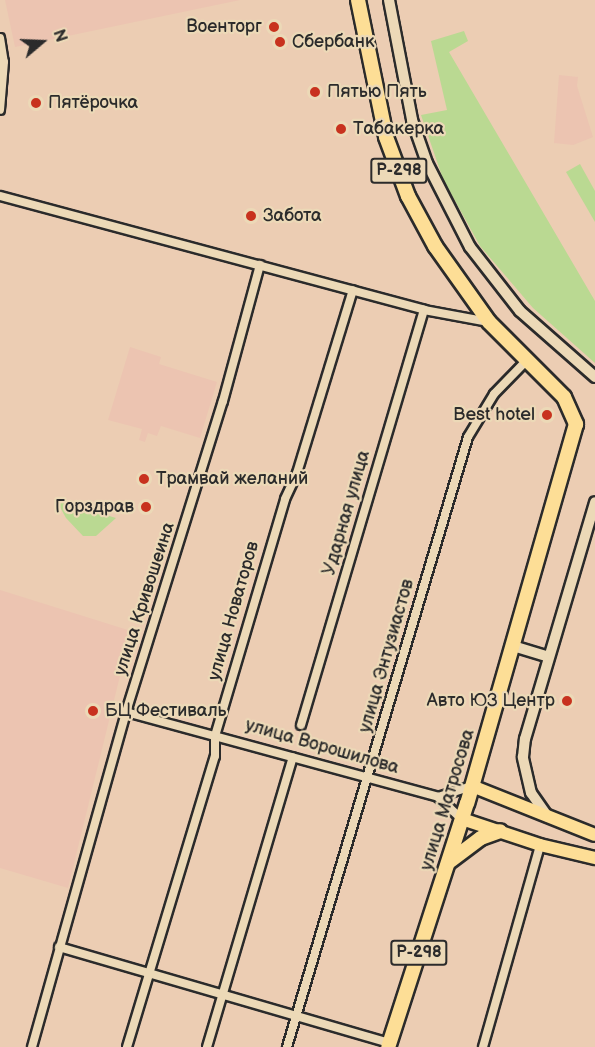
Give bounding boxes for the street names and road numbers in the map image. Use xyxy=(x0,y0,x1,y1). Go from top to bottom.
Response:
road number: Р-298 xyxy=(369,158,429,184)
street label: Ударная улица xyxy=(319,448,375,578)
street label: улица Кривошеина xyxy=(110,520,180,678)
street label: улица Новаторов xyxy=(204,539,264,683)
street label: улица Энтузиастов xyxy=(355,577,419,735)
street label: улица Ворошилова xyxy=(243,715,401,779)
street label: улица Матросова xyxy=(416,727,480,873)
road number: Р-298 xyxy=(389,940,449,966)

